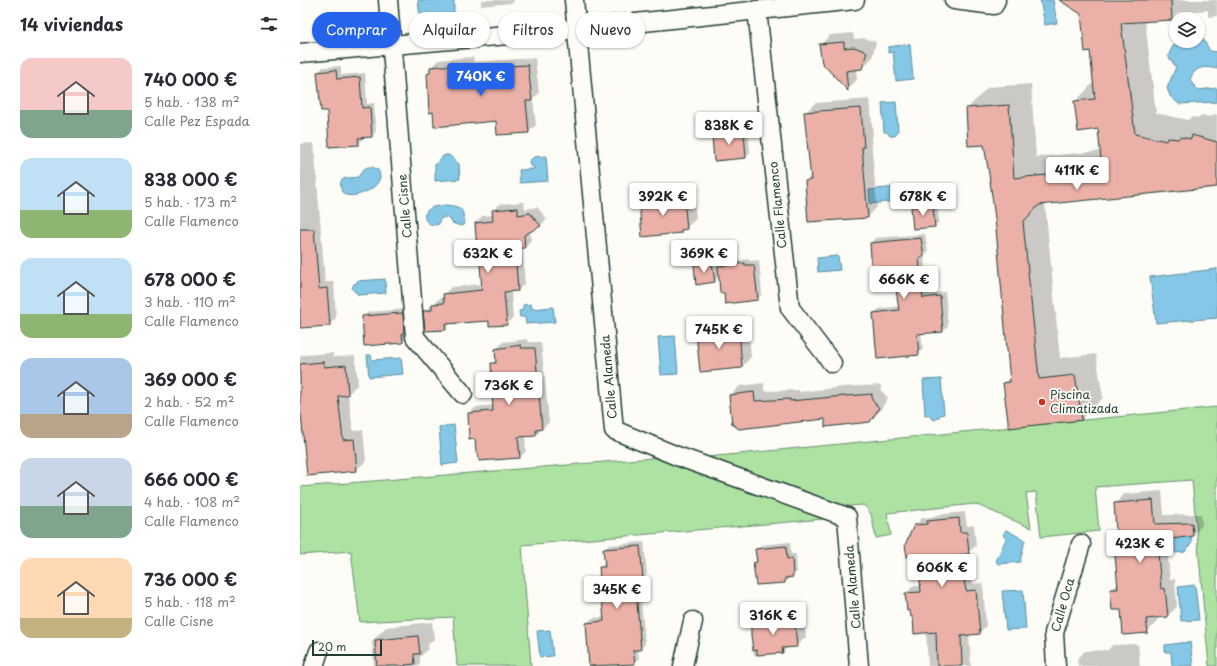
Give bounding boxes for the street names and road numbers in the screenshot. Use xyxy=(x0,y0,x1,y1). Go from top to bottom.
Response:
street label: Calle Flamenco xyxy=(763,160,791,250)
street label: Calle Cisne xyxy=(392,173,416,239)
street label: Calle Alameda xyxy=(595,334,621,420)
street label: Calle Alameda xyxy=(839,544,865,630)
street label: Calle Oca xyxy=(1046,575,1078,634)

